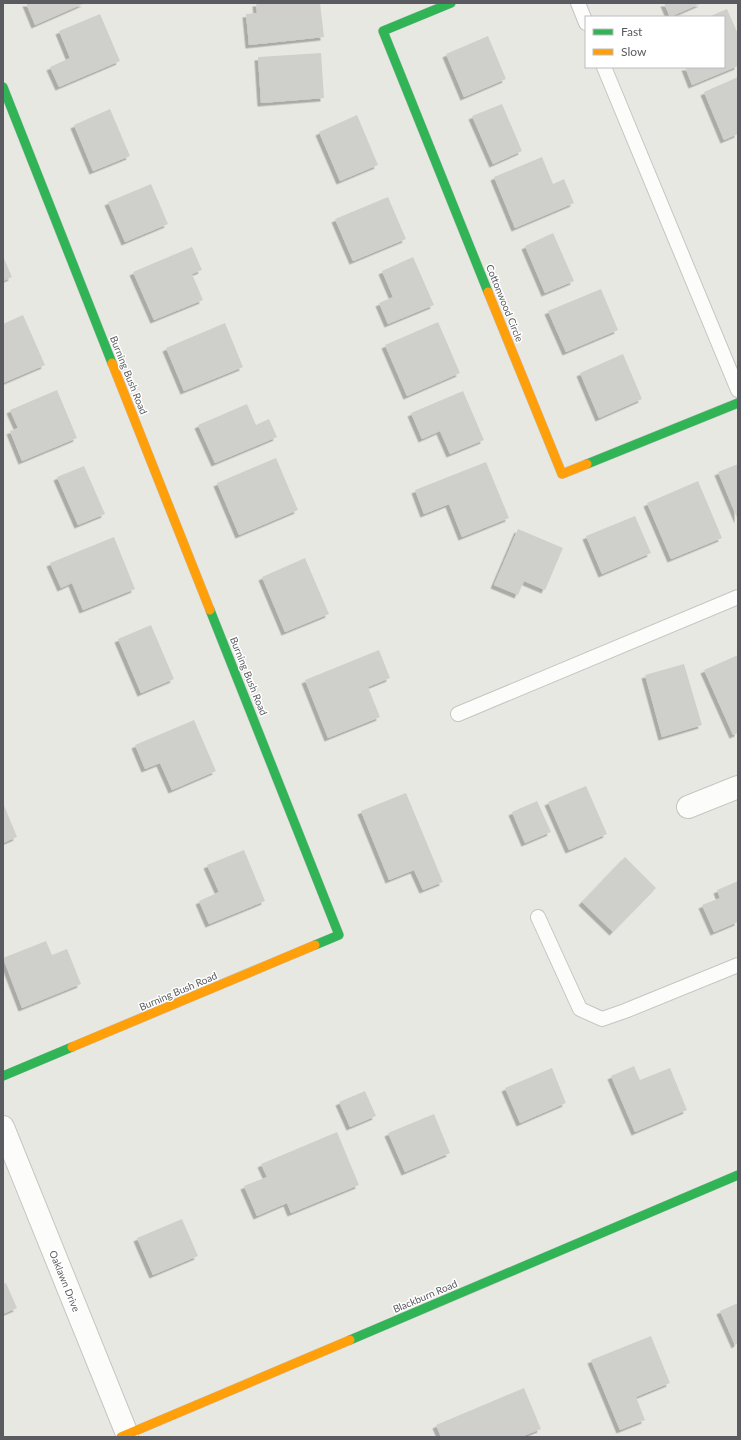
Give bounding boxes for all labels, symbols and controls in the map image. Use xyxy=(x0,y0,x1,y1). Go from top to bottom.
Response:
legend xyxy=(585,16,725,68)
text: Fast xyxy=(621,24,643,39)
text: Slow xyxy=(621,44,647,59)
street label: Cottonwood Circle xyxy=(484,263,526,343)
street label: Burning Bush Road xyxy=(108,334,150,416)
street label: Burning Bush Road xyxy=(228,635,270,717)
street label: Burning Bush Road xyxy=(137,969,219,1013)
street label: Oaklawn Drive xyxy=(47,1249,83,1313)
street label: Blackburn Road xyxy=(391,1277,459,1315)

